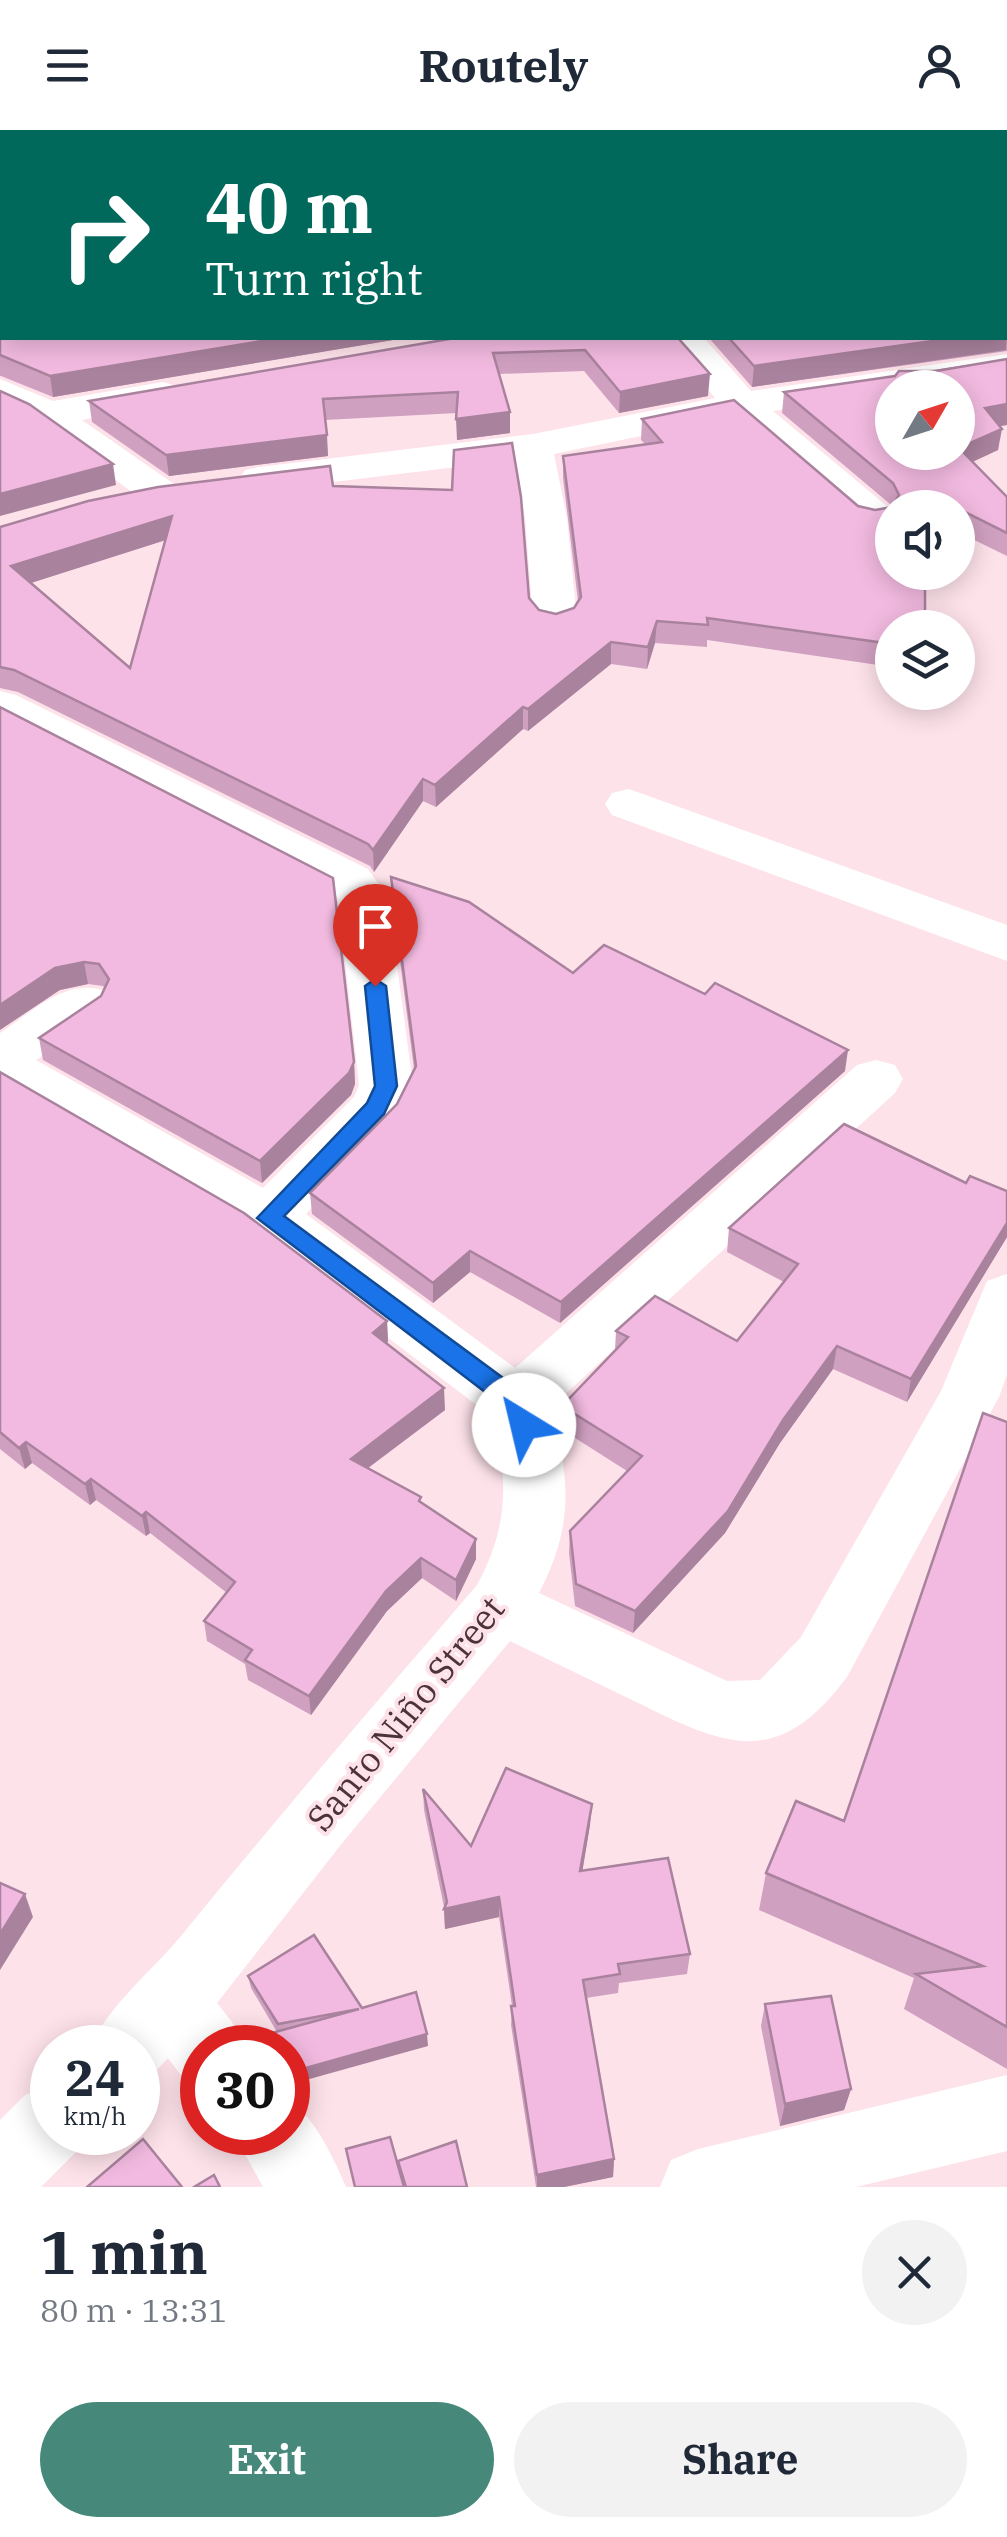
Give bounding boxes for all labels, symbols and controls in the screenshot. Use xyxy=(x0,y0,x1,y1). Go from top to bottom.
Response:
text: Routely xyxy=(419,36,588,94)
icon: menu xyxy=(40,38,95,93)
icon: person xyxy=(912,38,967,93)
text: 40 m xyxy=(205,161,373,252)
icon: right xyxy=(40,170,170,300)
text: Turn right xyxy=(205,249,423,307)
north arrow xyxy=(875,370,975,470)
map controls xyxy=(875,370,975,710)
button: sound xyxy=(875,490,975,590)
button: layers xyxy=(875,610,975,710)
pin xyxy=(333,884,418,987)
icon: arrive xyxy=(348,899,403,954)
position arrow xyxy=(472,1373,576,1477)
street label: Santo Niño Street xyxy=(296,1587,514,1840)
speed limit sign: 30 xyxy=(180,2025,310,2155)
text: 24 xyxy=(65,2045,125,2110)
text: km/h xyxy=(63,2099,127,2132)
text: 1 min xyxy=(40,2212,208,2291)
button: close xyxy=(862,2220,967,2325)
text: 80 m · 13:31 xyxy=(40,2289,228,2331)
button: Exit xyxy=(40,2402,494,2517)
button: Share xyxy=(514,2402,967,2517)

